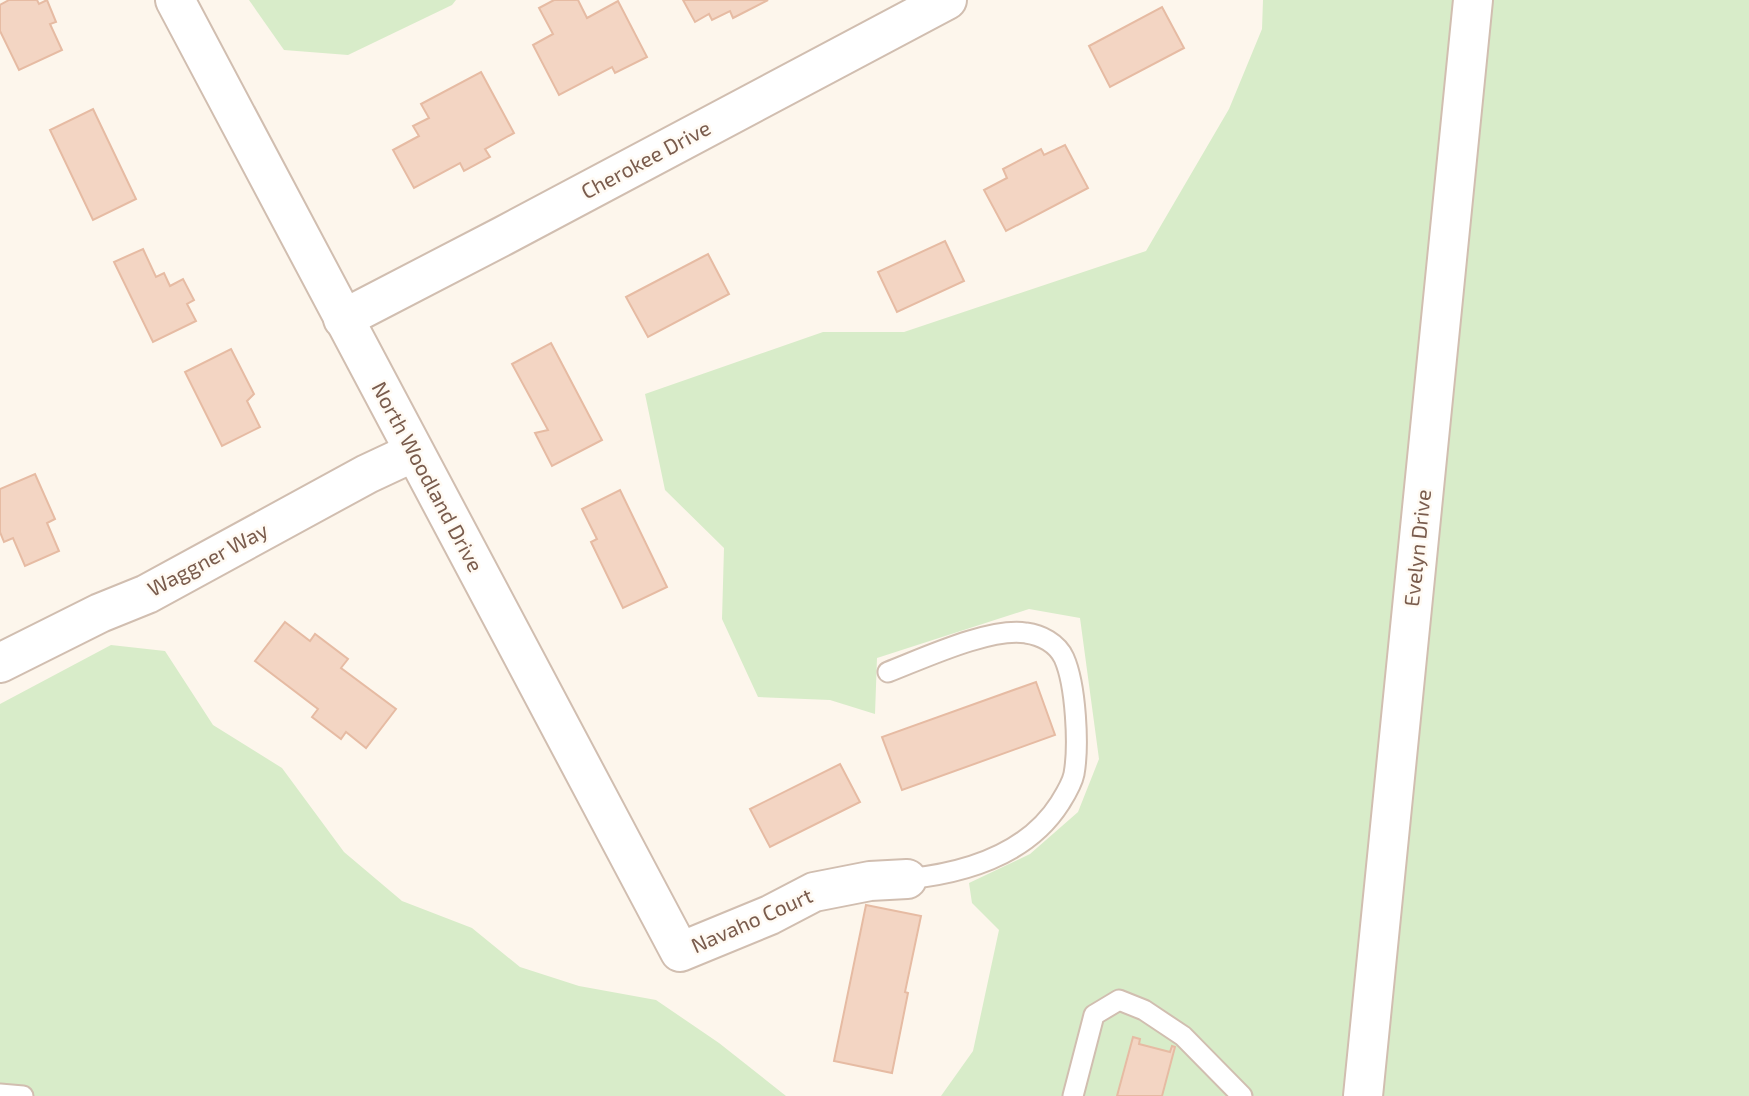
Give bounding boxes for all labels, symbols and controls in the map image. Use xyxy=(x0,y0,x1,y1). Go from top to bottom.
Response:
street label: Cherokee Drive xyxy=(576,114,714,203)
street label: North Woodland Drive xyxy=(368,377,489,576)
street label: Evelyn Drive xyxy=(1398,488,1435,608)
street label: Waggner Way xyxy=(143,516,272,601)
street label: Navaho Court xyxy=(687,882,816,957)

